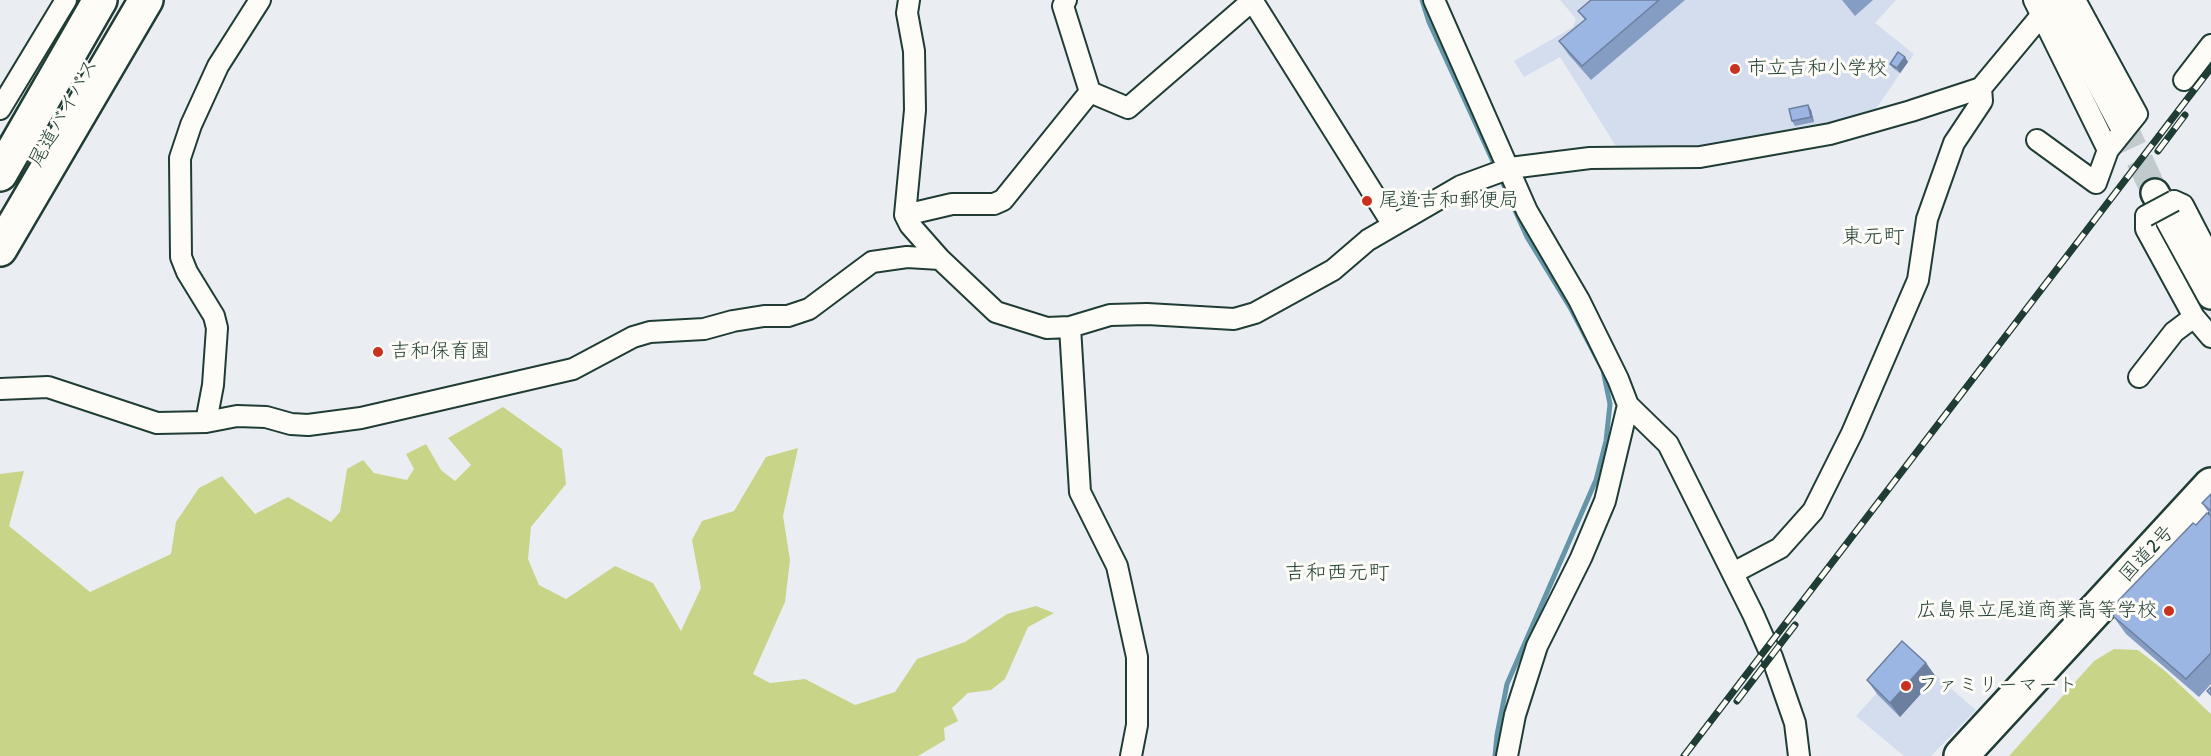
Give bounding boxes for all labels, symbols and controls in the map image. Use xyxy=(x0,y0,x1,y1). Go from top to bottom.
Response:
street label: 尾道バイパス xyxy=(24,55,104,171)
place label: 市立吉和小学校 xyxy=(1747,57,1887,81)
marker: 市立吉和小学校 xyxy=(1728,62,1742,76)
place label: 尾道吉和郵便局 xyxy=(1379,189,1519,213)
marker: 尾道吉和郵便局 xyxy=(1360,194,1374,208)
district label: 東元町 xyxy=(1842,224,1904,250)
place label: 吉和保育園 xyxy=(390,340,490,364)
marker: 吉和保育園 xyxy=(371,345,385,359)
street label: 国道2号 xyxy=(2115,520,2179,588)
district label: 吉和西元町 xyxy=(1285,560,1389,586)
place label: 広島県立尾道商業高等学校 xyxy=(1917,599,2157,623)
marker: 広島県立尾道商業高等学校 xyxy=(2162,604,2176,618)
place label: ファミリーマート xyxy=(1918,674,2078,698)
marker: ファミリーマート xyxy=(1899,679,1913,693)

